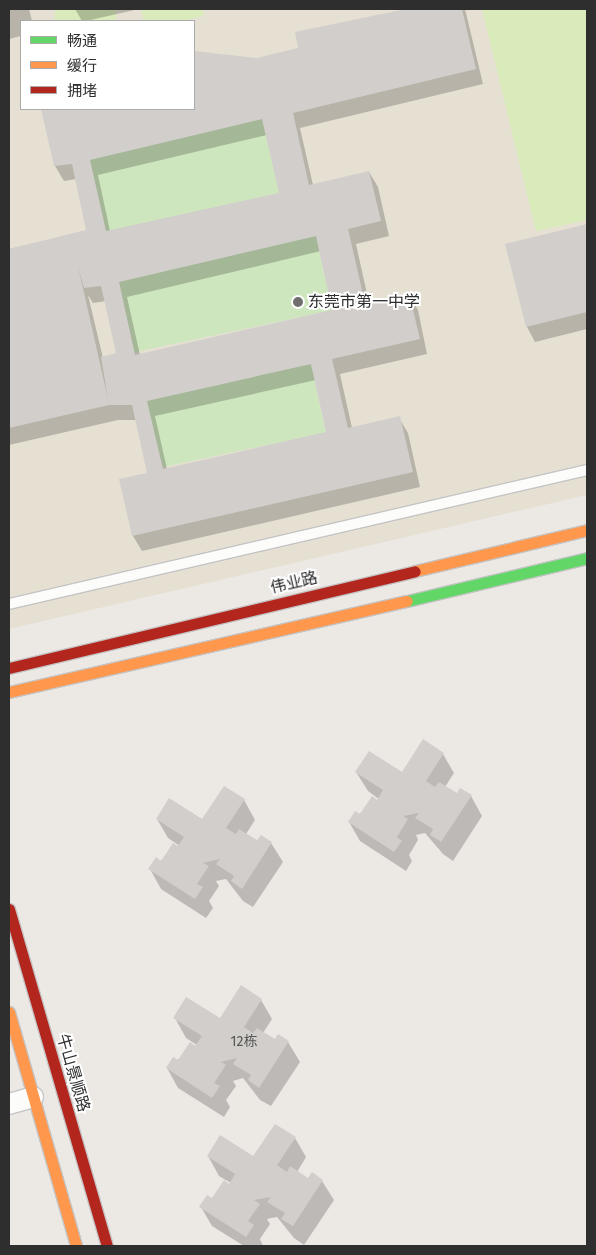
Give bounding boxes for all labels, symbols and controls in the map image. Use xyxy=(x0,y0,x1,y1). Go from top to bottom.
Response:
legend xyxy=(20,20,195,110)
text: 畅通 xyxy=(67,32,97,50)
text: 缓行 xyxy=(67,57,97,75)
text: 拥堵 xyxy=(67,82,97,100)
place label: 东莞市第一中学 xyxy=(308,292,420,312)
marker: 东莞市第一中学 xyxy=(292,296,304,308)
street label: 伟业路 xyxy=(268,568,320,598)
street label: 牛山景顺路 xyxy=(53,1032,93,1114)
house number: 12栋 xyxy=(231,1034,257,1050)

